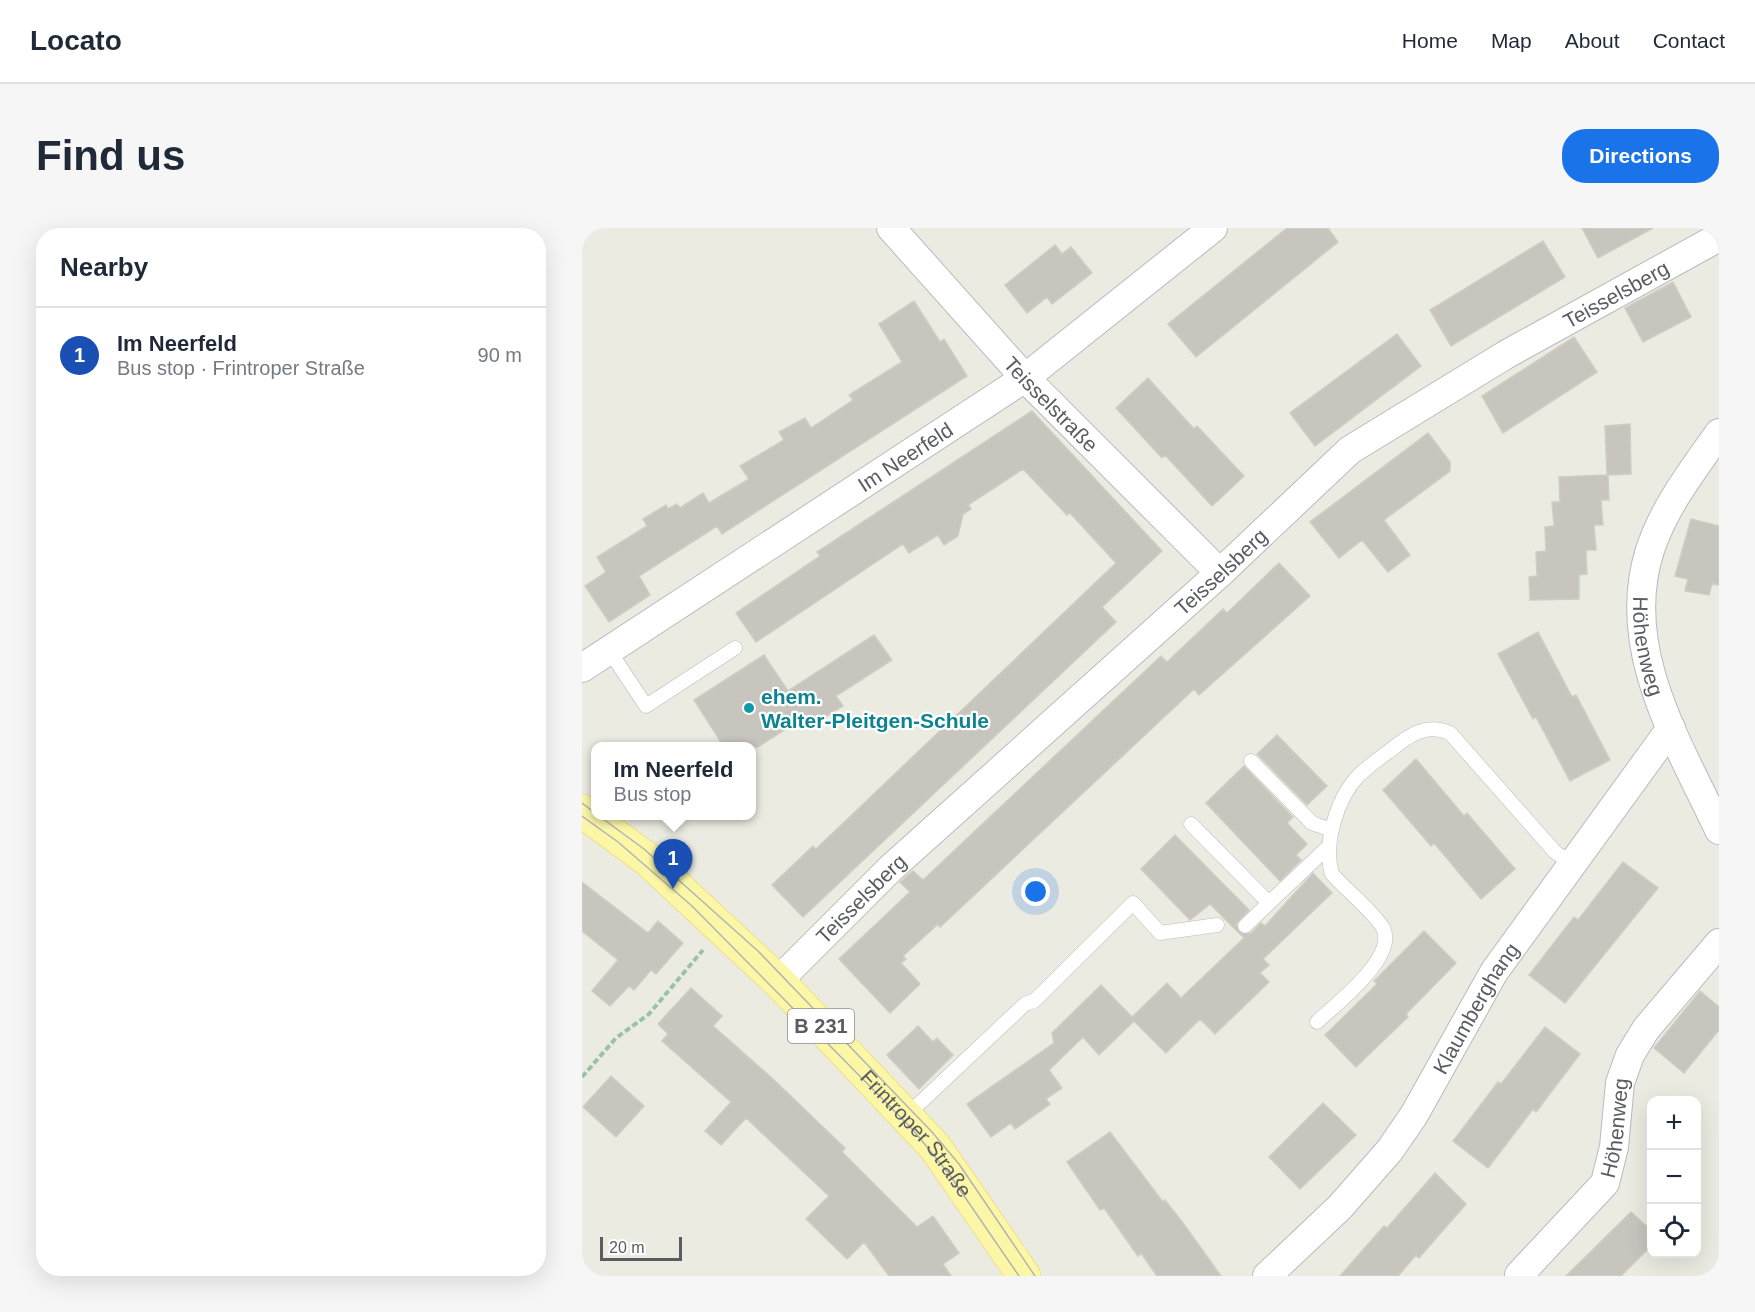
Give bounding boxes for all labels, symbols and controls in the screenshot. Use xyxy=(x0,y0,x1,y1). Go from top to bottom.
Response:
text: Locato xyxy=(30,25,122,56)
text: Home xyxy=(1402,29,1458,52)
text: Map xyxy=(1491,29,1532,52)
text: About xyxy=(1565,29,1620,52)
text: Contact xyxy=(1653,29,1725,52)
button: Directions xyxy=(1562,129,1719,183)
text: Find us xyxy=(36,132,185,179)
text: Nearby xyxy=(60,252,148,282)
street label: Teisselsberg xyxy=(1559,256,1673,332)
text: Im Neerfeld xyxy=(117,331,237,356)
text: 1 xyxy=(74,344,85,366)
text: 90 m xyxy=(478,344,522,366)
street label: Teisselstraße xyxy=(1000,352,1103,456)
text: Bus stop · Frintroper Straße xyxy=(117,357,365,379)
street label: Im Neerfeld xyxy=(853,417,957,496)
street label: Teisselsberg xyxy=(1170,524,1271,620)
street label: Höhenweg xyxy=(1629,596,1668,699)
place label: ehem. Walter-Pleitgen-Schule xyxy=(761,685,989,732)
marker: ehem. Walter-Pleitgen-Schule xyxy=(742,701,756,715)
popup xyxy=(591,742,756,820)
text: Im Neerfeld xyxy=(614,757,733,782)
text: Bus stop xyxy=(614,783,691,805)
pin: 1 xyxy=(654,840,692,889)
street label: Teisselsberg xyxy=(811,849,910,948)
your location xyxy=(1021,877,1050,906)
street label: Klaumberghang xyxy=(1428,938,1523,1078)
road number: B 231 xyxy=(788,1009,854,1043)
street label: Frintroper Straße xyxy=(856,1065,977,1201)
street label: Höhenweg xyxy=(1595,1077,1632,1180)
map controls xyxy=(1647,1096,1701,1258)
button: + xyxy=(1647,1096,1701,1150)
button: − xyxy=(1647,1150,1701,1204)
button: locate xyxy=(1647,1204,1701,1258)
scale bar xyxy=(600,1234,682,1262)
text: 20 m xyxy=(609,1239,645,1256)

